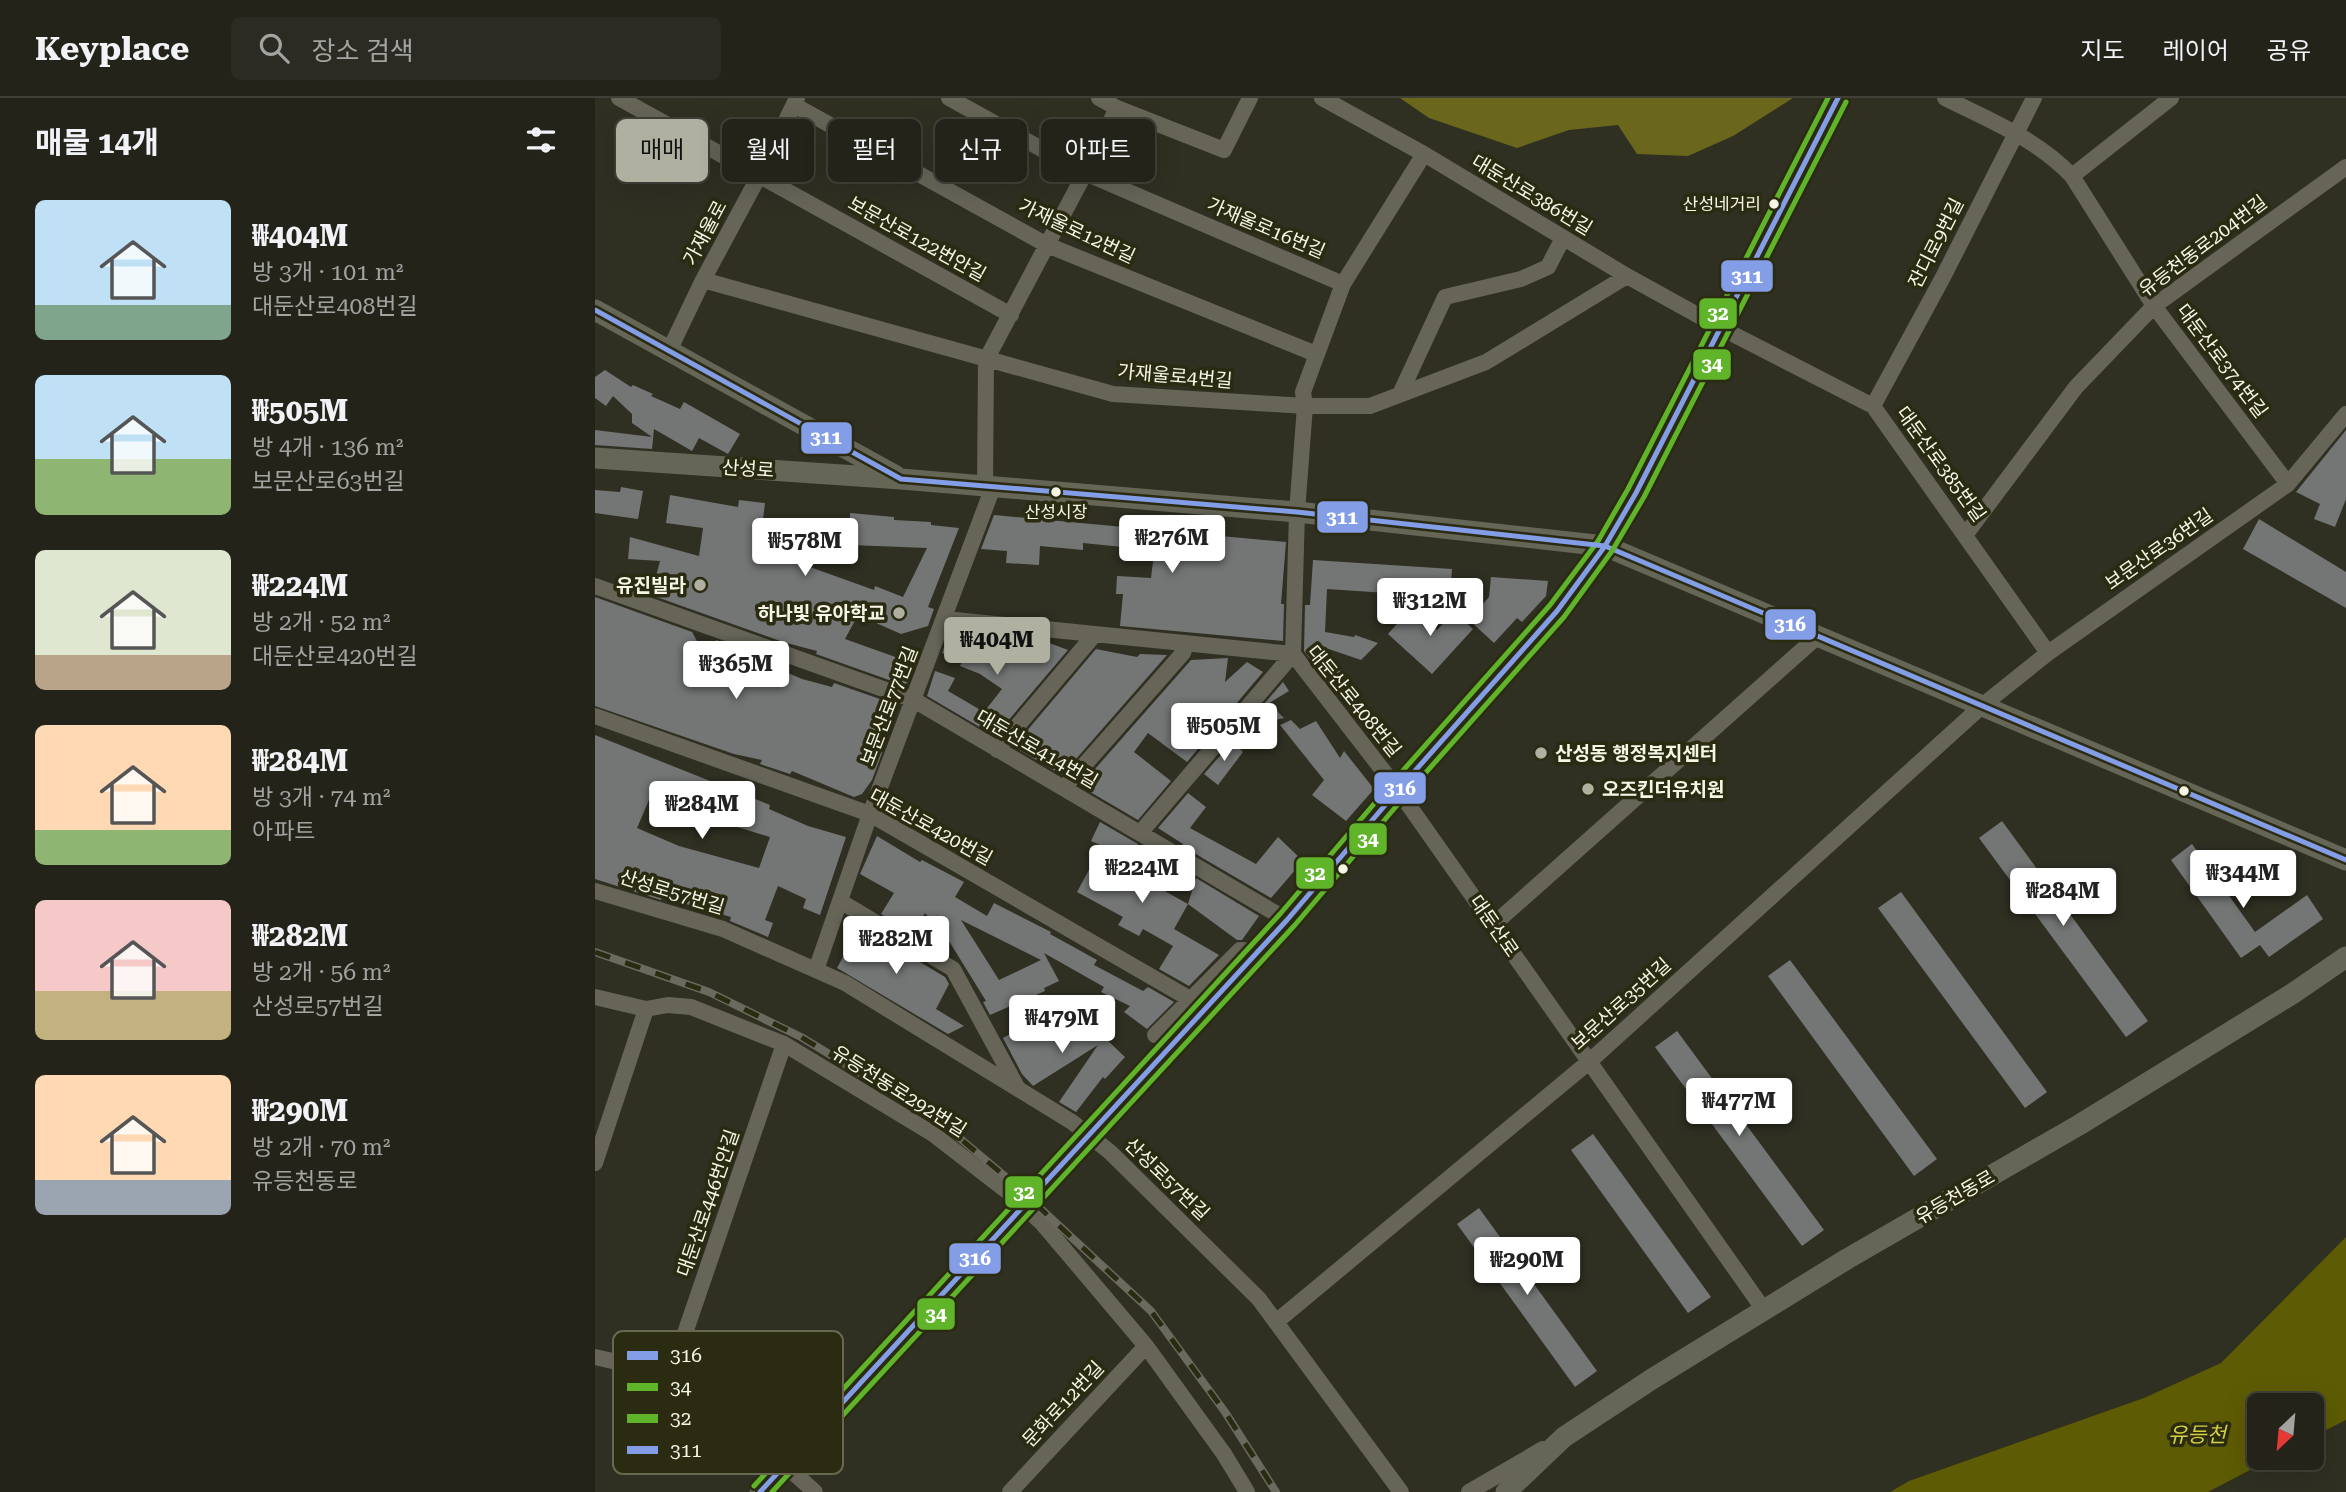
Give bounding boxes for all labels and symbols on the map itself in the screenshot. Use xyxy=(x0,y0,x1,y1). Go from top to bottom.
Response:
street label: 대둔산로386번길 xyxy=(1467,150,1597,240)
street label: 유등천동로204번길 xyxy=(2134,190,2272,302)
street label: 보문산로122번안길 xyxy=(844,192,990,286)
street label: 가재울로16번길 xyxy=(1203,193,1329,263)
street label: 가재울로12번길 xyxy=(1015,194,1139,268)
place label: 산성네거리 xyxy=(1683,194,1761,214)
street label: 잔디로9번길 xyxy=(1903,194,1969,292)
street label: 가재울로 xyxy=(678,197,732,269)
marker: 산성네거리 xyxy=(1767,197,1781,211)
line badge: 311 xyxy=(1720,259,1774,293)
text: 311 xyxy=(1731,265,1763,288)
line badge: 32 xyxy=(1698,297,1738,330)
street label: 대둔산로374번길 xyxy=(2172,299,2272,423)
text: 32 xyxy=(1707,302,1729,325)
line badge: 34 xyxy=(1692,348,1732,381)
text: 34 xyxy=(1701,353,1723,376)
street label: 가재울로4번길 xyxy=(1116,360,1234,392)
street label: 대둔산로385번길 xyxy=(1891,402,1991,526)
line badge: 311 xyxy=(800,421,853,455)
text: 311 xyxy=(810,426,842,449)
street label: 산성로 xyxy=(721,456,775,482)
marker: 산성시장 xyxy=(1049,485,1063,499)
line badge: 311 xyxy=(1316,500,1369,534)
place label: 산성시장 xyxy=(1025,502,1088,522)
street label: 보문산로36번길 xyxy=(2101,503,2217,595)
text: 311 xyxy=(1326,506,1358,529)
pin: ₩276M xyxy=(1123,516,1221,575)
pin: ₩578M xyxy=(756,518,854,578)
place label: 유진빌라 xyxy=(616,574,687,597)
marker: 유진빌라 xyxy=(692,577,708,593)
pin: ₩312M xyxy=(1381,578,1479,638)
place label: 하나빛 유아학교 xyxy=(758,602,885,625)
marker: 하나빛 유아학교 xyxy=(891,605,907,621)
line badge: 316 xyxy=(1764,608,1817,641)
text: 316 xyxy=(1774,613,1806,636)
pin: ₩404M xyxy=(948,618,1046,677)
street label: 대둔산로408번길 xyxy=(1302,641,1406,761)
pin: ₩365M xyxy=(687,642,785,701)
street label: 보문산로77번길 xyxy=(856,643,922,769)
pin: ₩505M xyxy=(1175,704,1273,763)
street label: 대둔산로414번길 xyxy=(972,705,1102,793)
place label: 산성동 행정복지센터 xyxy=(1555,742,1717,765)
marker: 산성동 행정복지센터 xyxy=(1533,745,1549,761)
line badge: 316 xyxy=(1373,771,1427,805)
text: 316 xyxy=(1384,777,1416,800)
place label: 오즈킨더유치원 xyxy=(1602,778,1724,801)
marker: 오즈킨더유치원 xyxy=(1580,781,1596,797)
pin: ₩284M xyxy=(653,782,751,841)
street label: 대둔산로420번길 xyxy=(866,784,996,870)
unlabelled marker xyxy=(2177,784,2191,798)
line badge: 34 xyxy=(1348,822,1388,856)
text: 34 xyxy=(1357,828,1379,851)
pin: ₩224M xyxy=(1093,846,1191,905)
pin: ₩344M xyxy=(2194,850,2292,910)
line badge: 32 xyxy=(1295,856,1335,890)
text: 32 xyxy=(1304,862,1326,885)
unlabelled marker xyxy=(1336,862,1350,876)
street label: 산성로57번길 xyxy=(617,865,727,919)
pin: ₩284M xyxy=(2014,868,2112,928)
street label: 대둔산로 xyxy=(1465,891,1523,961)
pin: ₩282M xyxy=(847,916,945,976)
street label: 보문산로35번길 xyxy=(1566,953,1676,1055)
pin: ₩479M xyxy=(1013,996,1111,1055)
street label: 유등천동로292번길 xyxy=(827,1040,971,1142)
pin: ₩477M xyxy=(1690,1079,1788,1138)
street label: 대둔산로446번안길 xyxy=(672,1126,744,1280)
street label: 산성로57번길 xyxy=(1120,1133,1214,1225)
street label: 유등천동로 xyxy=(1911,1165,1999,1229)
line badge: 32 xyxy=(1004,1175,1044,1209)
text: 32 xyxy=(1013,1181,1035,1204)
pin: ₩290M xyxy=(1478,1238,1576,1297)
line badge: 316 xyxy=(948,1242,1002,1275)
text: 316 xyxy=(959,1247,991,1270)
line badge: 34 xyxy=(916,1297,956,1331)
text: 34 xyxy=(925,1303,947,1326)
legend xyxy=(613,1331,843,1474)
text: 316 xyxy=(670,1344,702,1367)
street label: 문화로12번길 xyxy=(1018,1356,1108,1452)
text: 34 xyxy=(670,1376,692,1399)
north arrow xyxy=(2247,1393,2324,1470)
text: 32 xyxy=(670,1407,691,1430)
water label: 유등천 xyxy=(2168,1423,2229,1447)
text: 311 xyxy=(670,1439,702,1462)

